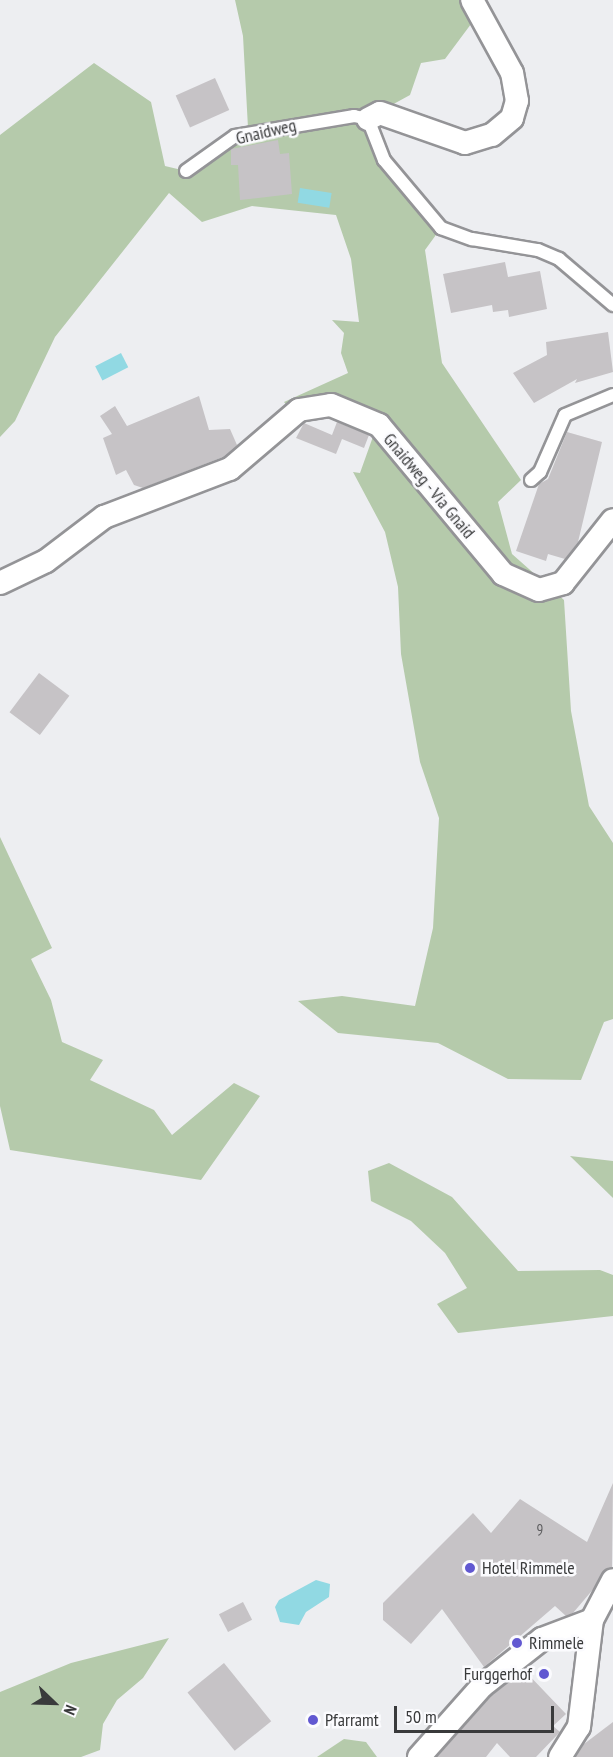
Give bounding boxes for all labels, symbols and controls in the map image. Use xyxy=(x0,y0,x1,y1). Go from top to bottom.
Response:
street label: Gnaidweg xyxy=(234,115,298,149)
street label: Gnaidweg - Via Gnaid xyxy=(378,428,480,544)
house number: 9 xyxy=(537,1521,543,1539)
place label: Hotel Rimmele xyxy=(482,1557,575,1579)
marker: Hotel Rimmele xyxy=(463,1561,477,1575)
place label: Rimmele xyxy=(529,1632,584,1654)
marker: Rimmele xyxy=(510,1636,524,1650)
place label: Furggerhof xyxy=(464,1663,532,1685)
marker: Furggerhof xyxy=(537,1667,551,1681)
north arrow xyxy=(24,1673,84,1733)
scale bar xyxy=(397,1694,558,1732)
text: N xyxy=(60,1702,81,1718)
text: 50 m xyxy=(405,1705,437,1728)
place label: Pfarramt xyxy=(325,1709,379,1731)
marker: Pfarramt xyxy=(306,1713,320,1727)

